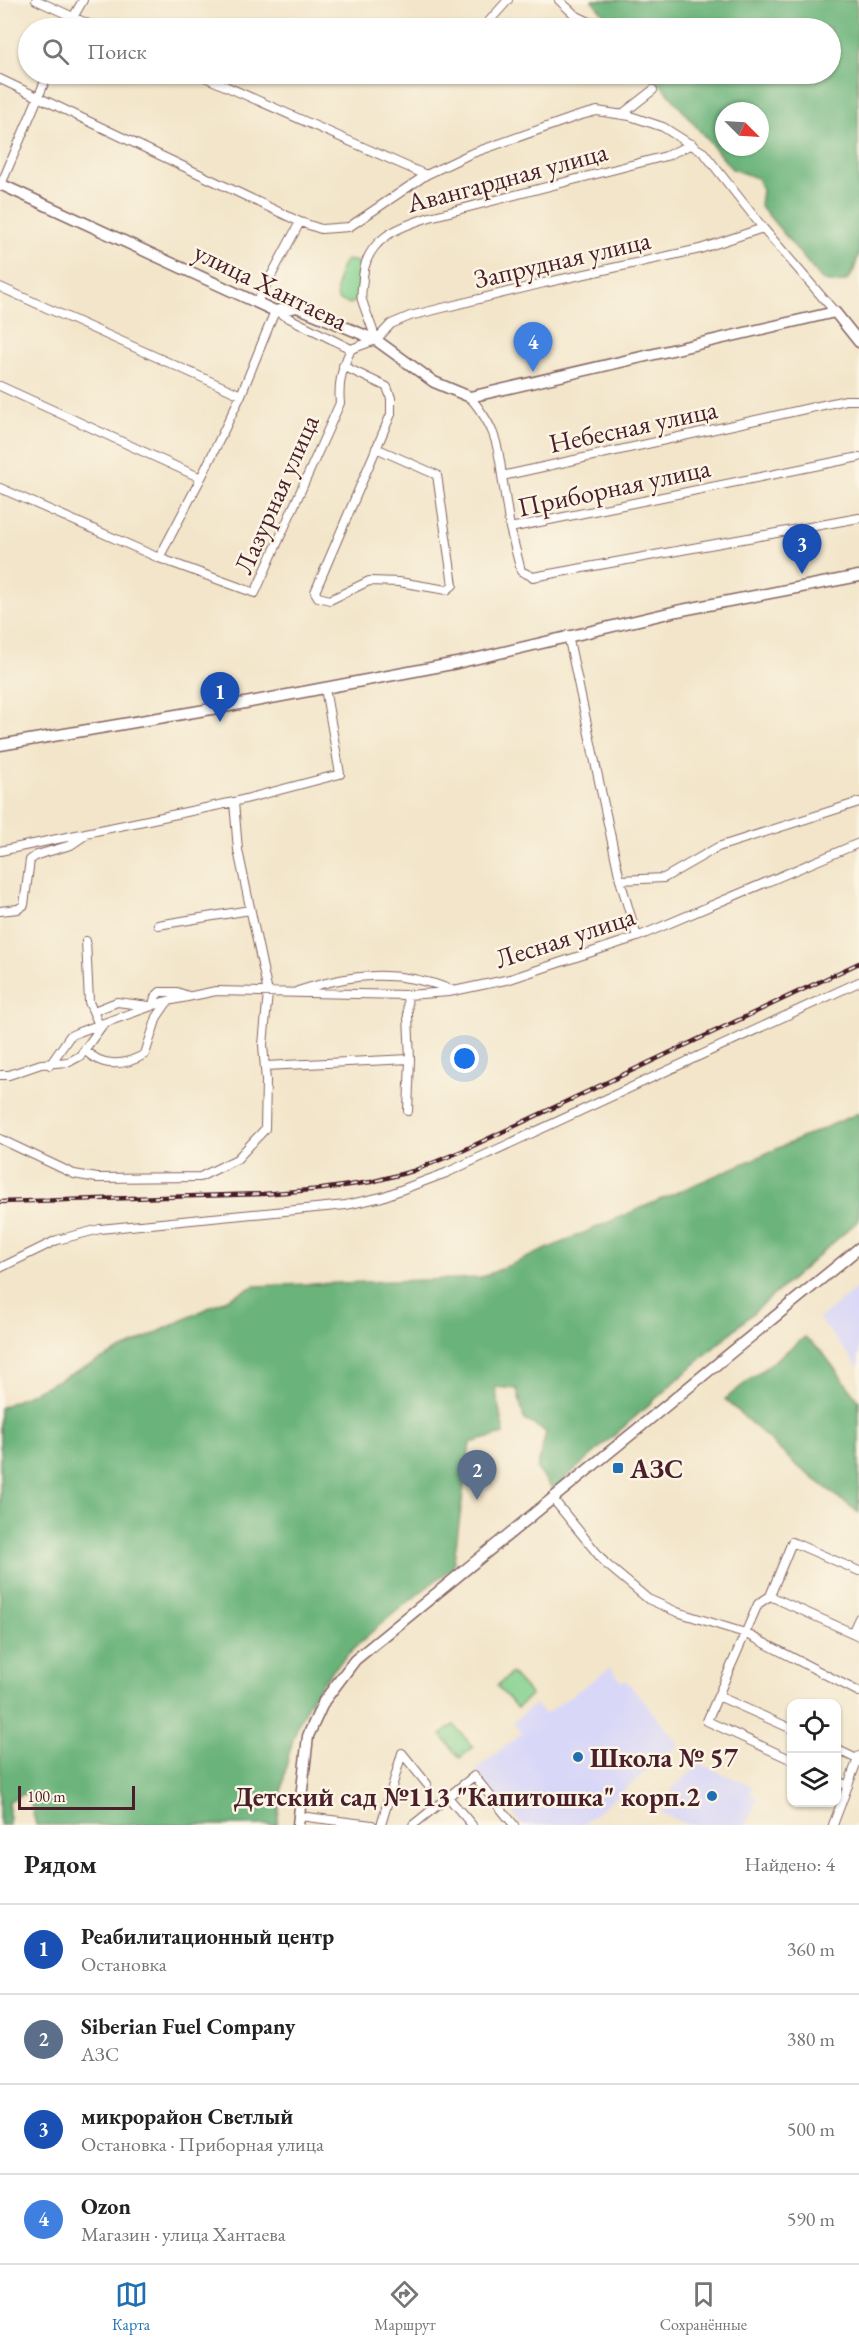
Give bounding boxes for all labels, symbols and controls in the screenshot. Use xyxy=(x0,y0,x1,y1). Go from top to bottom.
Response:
search box xyxy=(18,18,841,84)
icon: search xyxy=(39,35,72,68)
text: Поиск xyxy=(87,37,147,66)
north arrow xyxy=(715,102,769,156)
street label: Авангардная улица xyxy=(402,133,611,221)
street label: Запрудная улица xyxy=(470,222,654,296)
street label: улица Хантаева xyxy=(188,234,354,338)
pin: 4 xyxy=(514,322,552,372)
street label: Небесная улица xyxy=(546,391,721,461)
street label: Лазурная улица xyxy=(225,409,327,579)
street label: Приборная улица xyxy=(514,449,714,525)
pin: 3 xyxy=(782,524,822,574)
pin: 1 xyxy=(200,672,240,722)
street label: Лесная улица xyxy=(490,898,640,976)
your location xyxy=(450,1044,479,1073)
pin: 2 xyxy=(458,1450,496,1500)
place label: АЗС xyxy=(629,1451,683,1486)
marker: АЗС xyxy=(611,1461,625,1475)
map controls xyxy=(787,1699,841,1807)
button: locate xyxy=(787,1699,841,1753)
place label: Школа № 57 xyxy=(590,1740,739,1775)
marker: Школа № 57 xyxy=(571,1750,585,1764)
button: layers xyxy=(787,1753,841,1807)
place label: Детский сад №113 "Капитошка" корп.2 xyxy=(233,1779,700,1814)
scale bar xyxy=(18,1783,135,1810)
text: 100 m xyxy=(27,1786,66,1807)
marker: Детский сад №113 "Капитошка" корп.2 xyxy=(705,1789,719,1803)
text: Рядом xyxy=(24,1847,97,1881)
text: Найдено: 4 xyxy=(744,1851,835,1877)
text: Реабилитационный центр xyxy=(81,1922,334,1951)
text: 1 xyxy=(38,1936,49,1962)
text: 360 m xyxy=(787,1936,835,1962)
text: Остановка xyxy=(81,1951,167,1977)
text: Siberian Fuel Company xyxy=(81,2012,295,2041)
text: 2 xyxy=(38,2026,49,2052)
text: 380 m xyxy=(787,2026,835,2052)
text: АЗС xyxy=(81,2041,119,2067)
text: микрорайон Светлый xyxy=(81,2102,293,2131)
text: 3 xyxy=(38,2116,49,2142)
text: 500 m xyxy=(787,2116,835,2142)
text: Остановка · Приборная улица xyxy=(81,2131,324,2157)
text: Ozon xyxy=(81,2192,131,2221)
text: 4 xyxy=(38,2206,49,2232)
text: 590 m xyxy=(787,2206,835,2232)
text: Магазин · улица Хантаева xyxy=(81,2221,286,2247)
tab: Карта xyxy=(112,2278,150,2335)
tab: Маршрут xyxy=(374,2278,436,2335)
tab: Сохранённые xyxy=(660,2278,747,2335)

